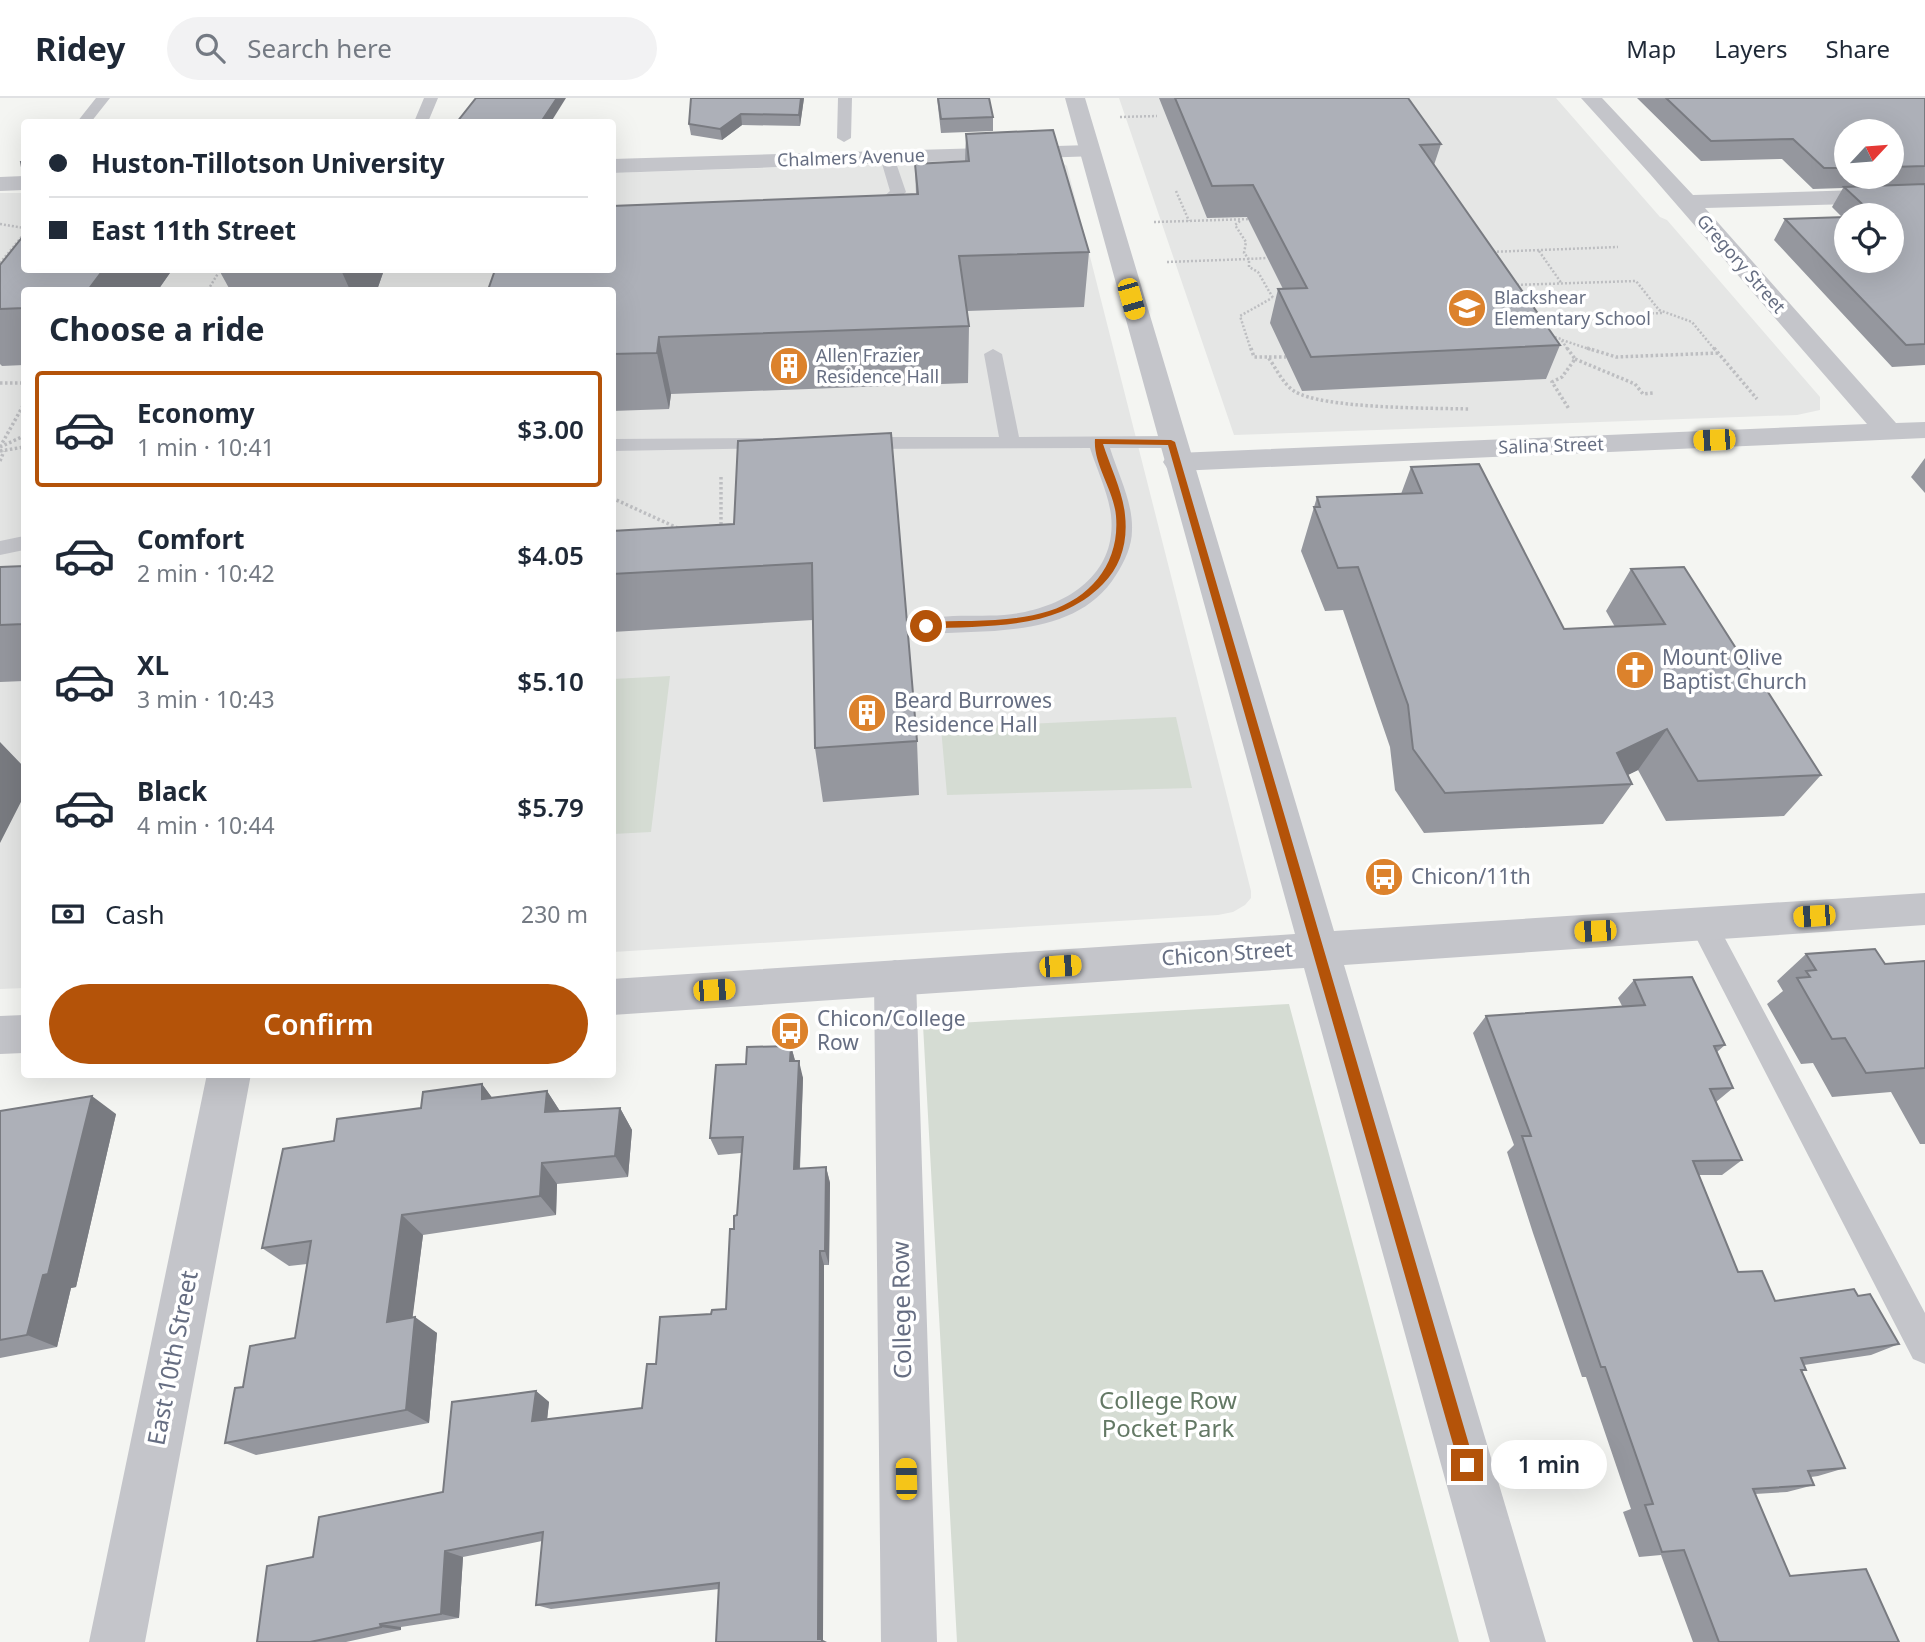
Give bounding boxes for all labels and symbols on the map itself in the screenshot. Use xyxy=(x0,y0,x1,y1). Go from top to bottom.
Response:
north arrow xyxy=(1834,119,1904,189)
street label: Chalmers Avenue xyxy=(777,142,925,172)
street label: Gregory Street xyxy=(1692,209,1792,318)
car xyxy=(1116,276,1147,322)
place label: Blackshear Elementary School xyxy=(1494,285,1651,330)
school or university icon: Blackshear Elementary School xyxy=(1446,287,1488,329)
place label: Allen Frazier Residence Hall xyxy=(816,343,939,388)
building icon: Allen Frazier Residence Hall xyxy=(768,345,810,387)
car xyxy=(1693,429,1736,451)
street label: Salina Street xyxy=(1498,431,1605,459)
route start xyxy=(910,610,942,642)
place label: Mount Olive Baptist Church xyxy=(1662,643,1807,695)
church icon: Mount Olive Baptist Church xyxy=(1614,649,1656,691)
place label: Beard Burrowes Residence Hall xyxy=(894,686,1052,738)
building icon: Beard Burrowes Residence Hall xyxy=(846,692,888,734)
bus stop icon: Chicon/11th xyxy=(1363,856,1405,898)
place label: Chicon/11th xyxy=(1411,862,1531,890)
car xyxy=(1793,904,1836,928)
car xyxy=(1574,919,1617,943)
street label: Chicon Street xyxy=(1160,934,1294,972)
car xyxy=(1039,954,1082,978)
car xyxy=(693,978,736,1002)
place label: Chicon/College Row xyxy=(817,1004,966,1056)
bus stop icon: Chicon/College Row xyxy=(769,1010,811,1052)
street label: College Row xyxy=(883,1241,918,1379)
street label: East 10th Street xyxy=(138,1267,205,1448)
park label: College Row Pocket Park xyxy=(1099,1383,1237,1444)
callout: 1 min xyxy=(1492,1440,1607,1490)
route end xyxy=(1451,1449,1483,1481)
car xyxy=(896,1458,917,1500)

